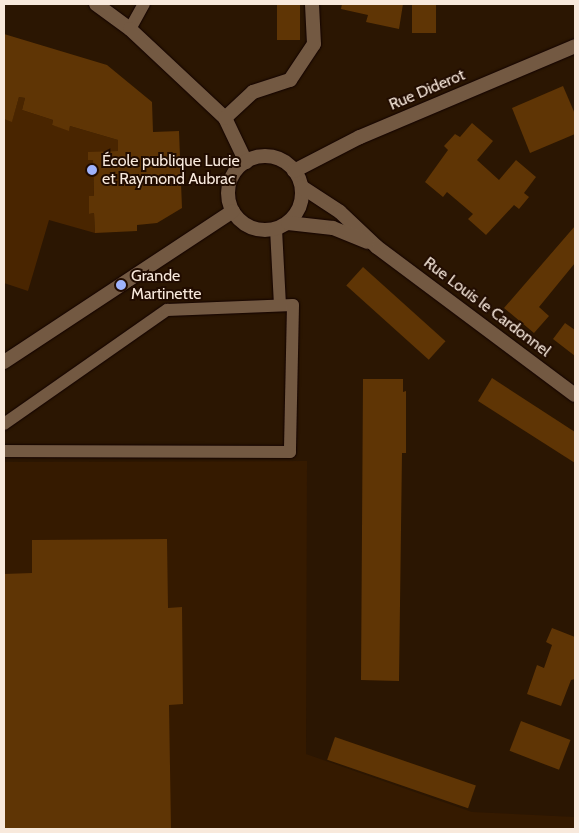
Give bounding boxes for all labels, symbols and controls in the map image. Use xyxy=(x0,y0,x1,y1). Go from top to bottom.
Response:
street label: Rue Diderot xyxy=(386,65,468,115)
place label: École publique Lucie et Raymond Aubrac xyxy=(102,151,240,189)
marker: École publique Lucie et Raymond Aubrac xyxy=(86,164,98,176)
street label: Rue Louis le Cardonnel xyxy=(420,253,554,361)
place label: Grande Martinette xyxy=(131,266,201,304)
marker: Grande Martinette xyxy=(115,279,127,291)

